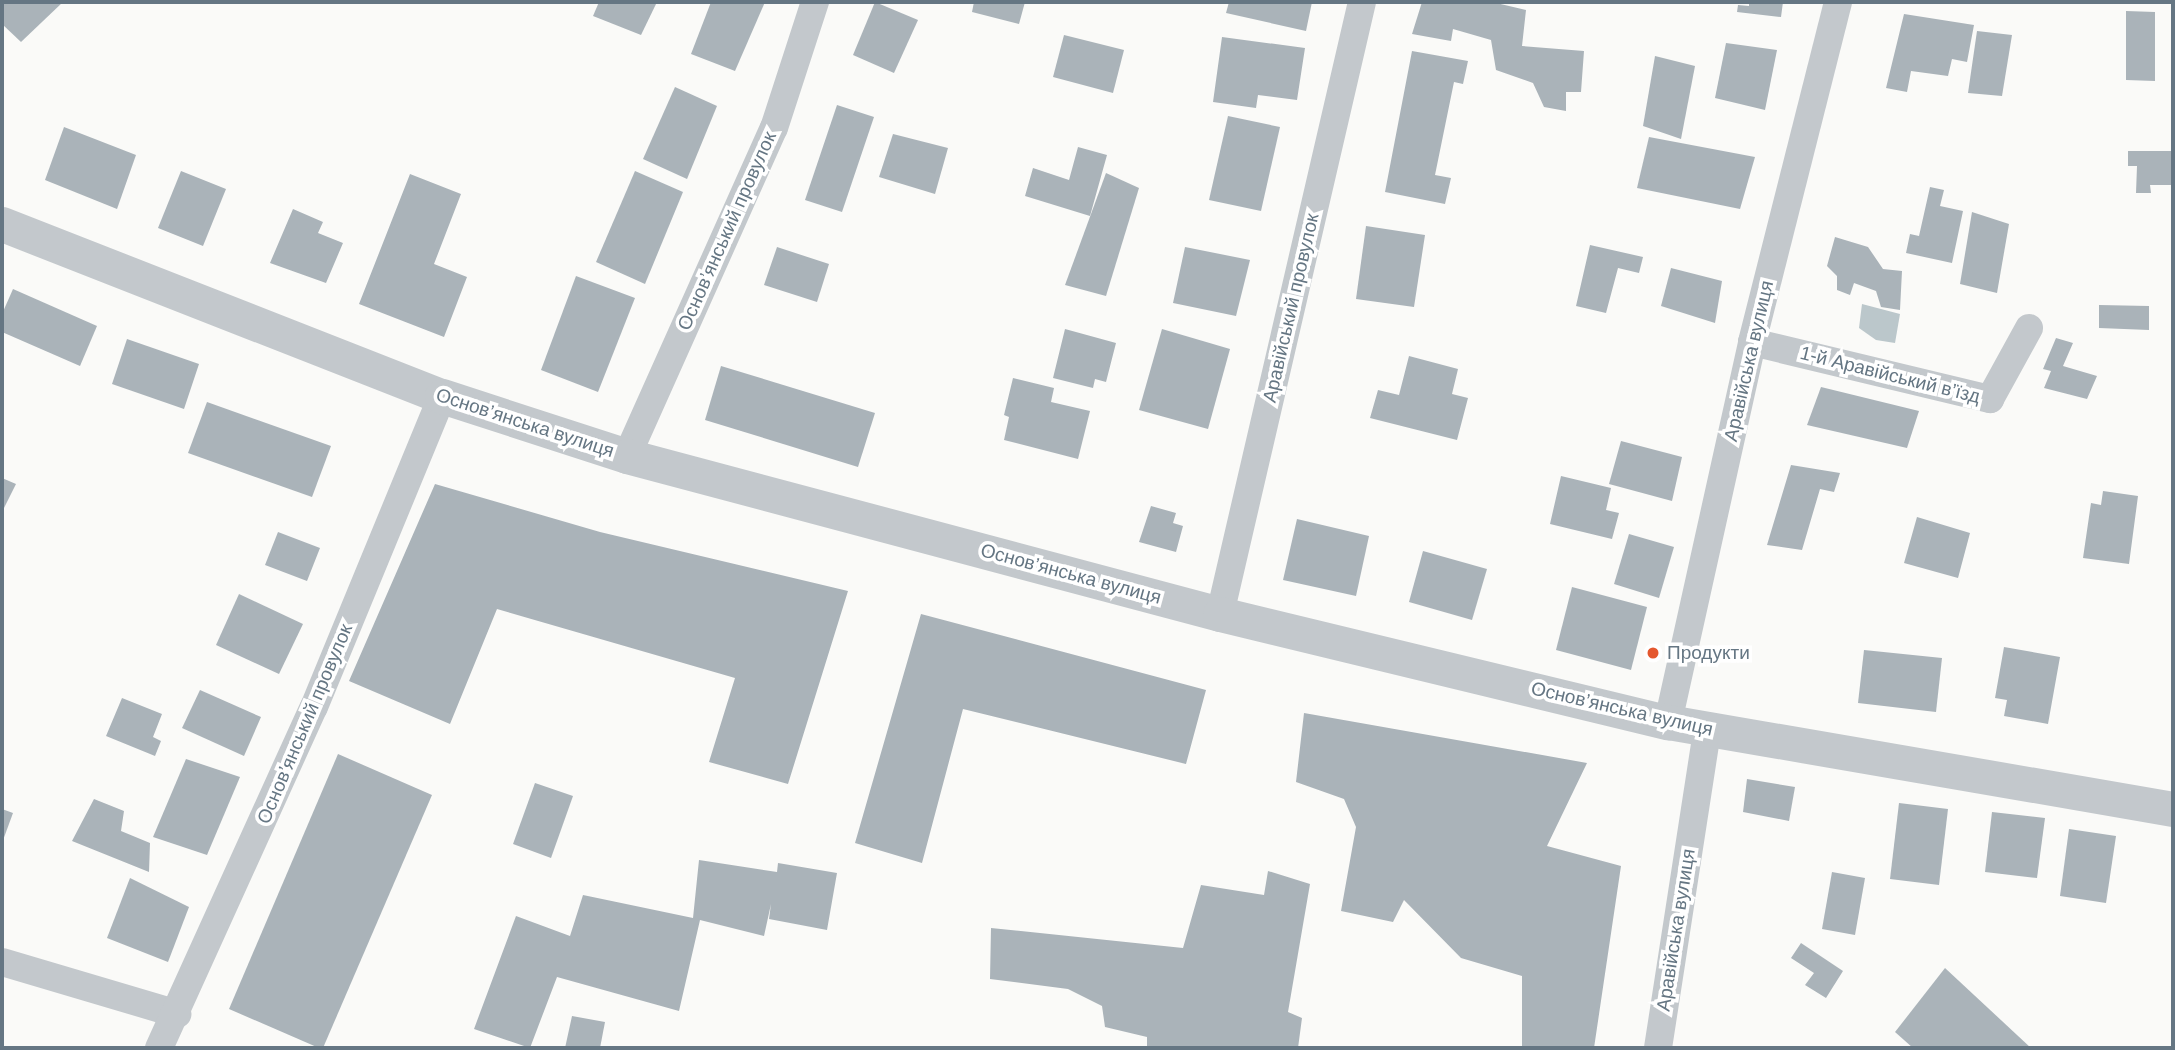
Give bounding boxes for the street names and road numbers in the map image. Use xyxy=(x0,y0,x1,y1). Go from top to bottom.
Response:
street label: Основ’янський провулок xyxy=(673,128,781,334)
street label: Аравійський провулок xyxy=(1258,211,1324,405)
street label: Аравійська вулиця xyxy=(1719,278,1779,444)
street label: 1-й Аравійський в’їзд xyxy=(1798,342,1982,408)
street label: Основ’янська вулиця xyxy=(433,383,617,463)
street label: Основ’янська вулиця xyxy=(978,539,1164,609)
street label: Основ’янський провулок xyxy=(253,621,357,827)
street label: Основ’янська вулиця xyxy=(1529,677,1715,741)
street label: Аравійська вулиця xyxy=(1652,847,1700,1013)

